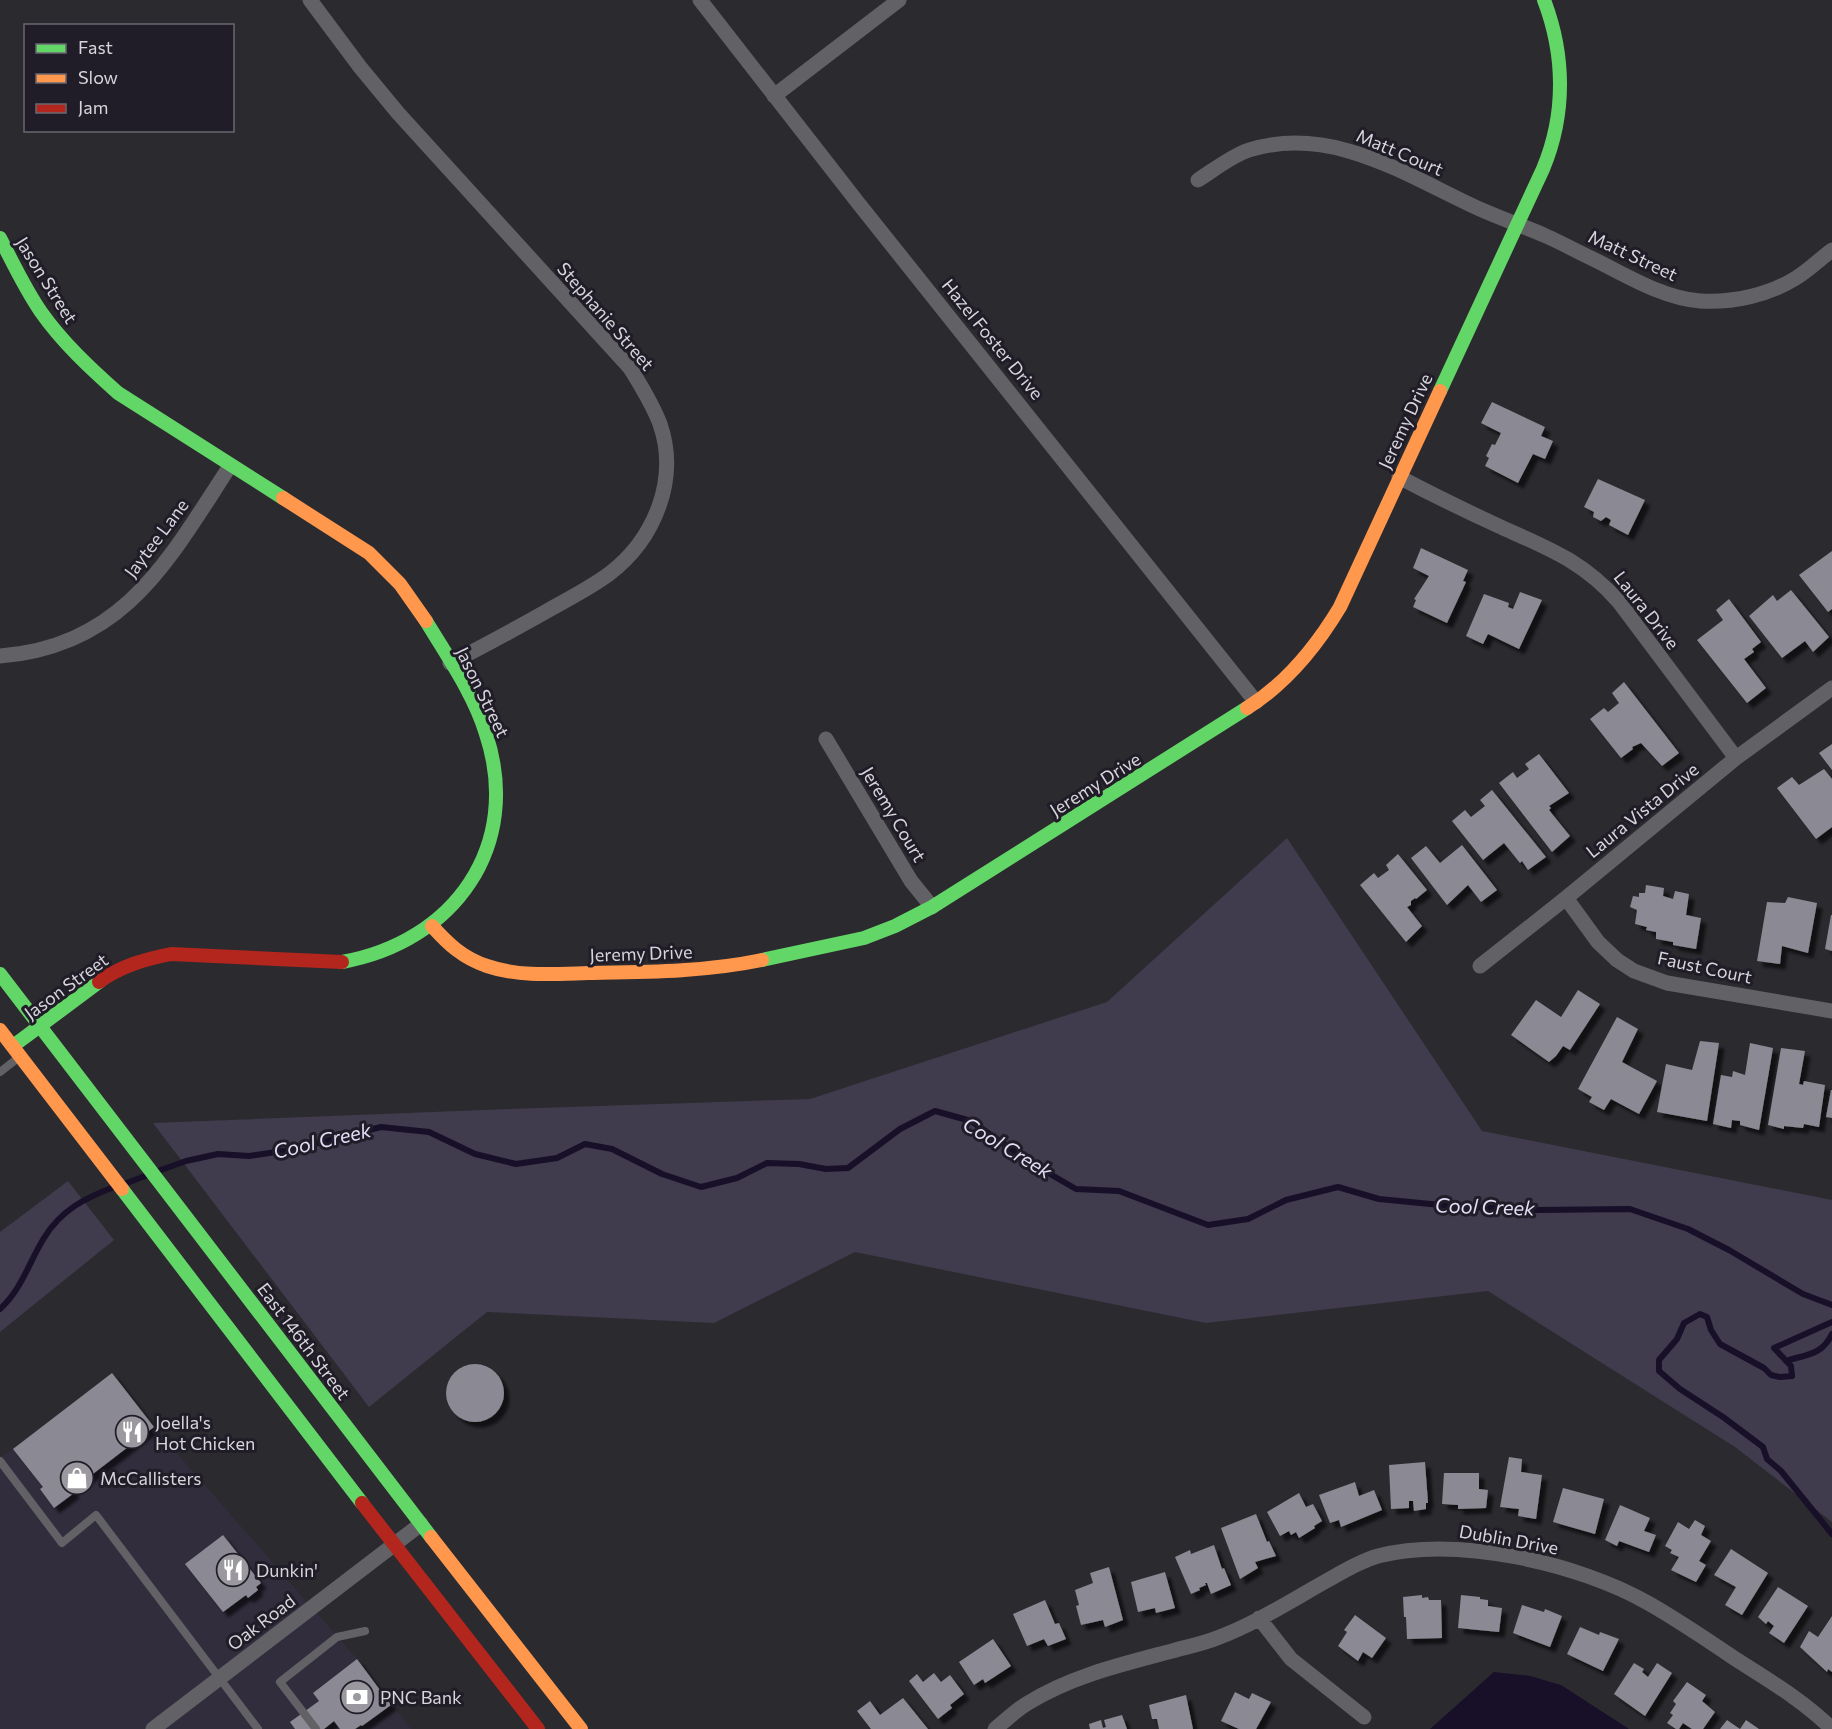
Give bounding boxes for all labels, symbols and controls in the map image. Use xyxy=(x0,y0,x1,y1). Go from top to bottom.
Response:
legend xyxy=(24,24,234,132)
text: Fast xyxy=(78,36,113,58)
text: Slow xyxy=(78,66,118,88)
text: Jam xyxy=(78,96,108,118)
street label: Matt Court xyxy=(1353,124,1447,180)
street label: Matt Street xyxy=(1585,225,1681,285)
street label: Jason Street xyxy=(12,233,82,327)
street label: Stephanie Street xyxy=(553,257,659,375)
street label: Hazel Foster Drive xyxy=(938,274,1048,404)
street label: Jeremy Drive xyxy=(1373,370,1437,472)
street label: Jaytee Lane xyxy=(119,494,193,582)
street label: Laura Drive xyxy=(1610,567,1684,653)
street label: Jason Street xyxy=(452,643,514,741)
street label: Jeremy Drive xyxy=(1046,747,1144,821)
street label: Laura Vista Drive xyxy=(1581,758,1703,862)
street label: Jeremy Court xyxy=(857,762,931,866)
street label: Jeremy Drive xyxy=(589,940,693,966)
street label: Faust Court xyxy=(1656,946,1754,988)
street label: Jason Street xyxy=(20,948,112,1024)
water label: Cool Creek xyxy=(959,1111,1058,1184)
water label: Cool Creek xyxy=(271,1117,374,1163)
water label: Cool Creek xyxy=(1435,1192,1536,1220)
street label: East 146th Street xyxy=(253,1278,355,1404)
place label: Joella's Hot Chicken xyxy=(155,1411,255,1454)
restaurant icon: Joella's Hot Chicken xyxy=(114,1414,150,1450)
shop icon: McCallisters xyxy=(59,1460,95,1496)
place label: McCallisters xyxy=(100,1467,202,1489)
street label: Dublin Drive xyxy=(1458,1519,1560,1559)
restaurant icon: Dunkin' xyxy=(215,1552,251,1588)
place label: Dunkin' xyxy=(256,1559,318,1581)
street label: Oak Road xyxy=(223,1589,299,1655)
bank icon: PNC Bank xyxy=(339,1679,375,1715)
place label: PNC Bank xyxy=(380,1686,462,1708)

